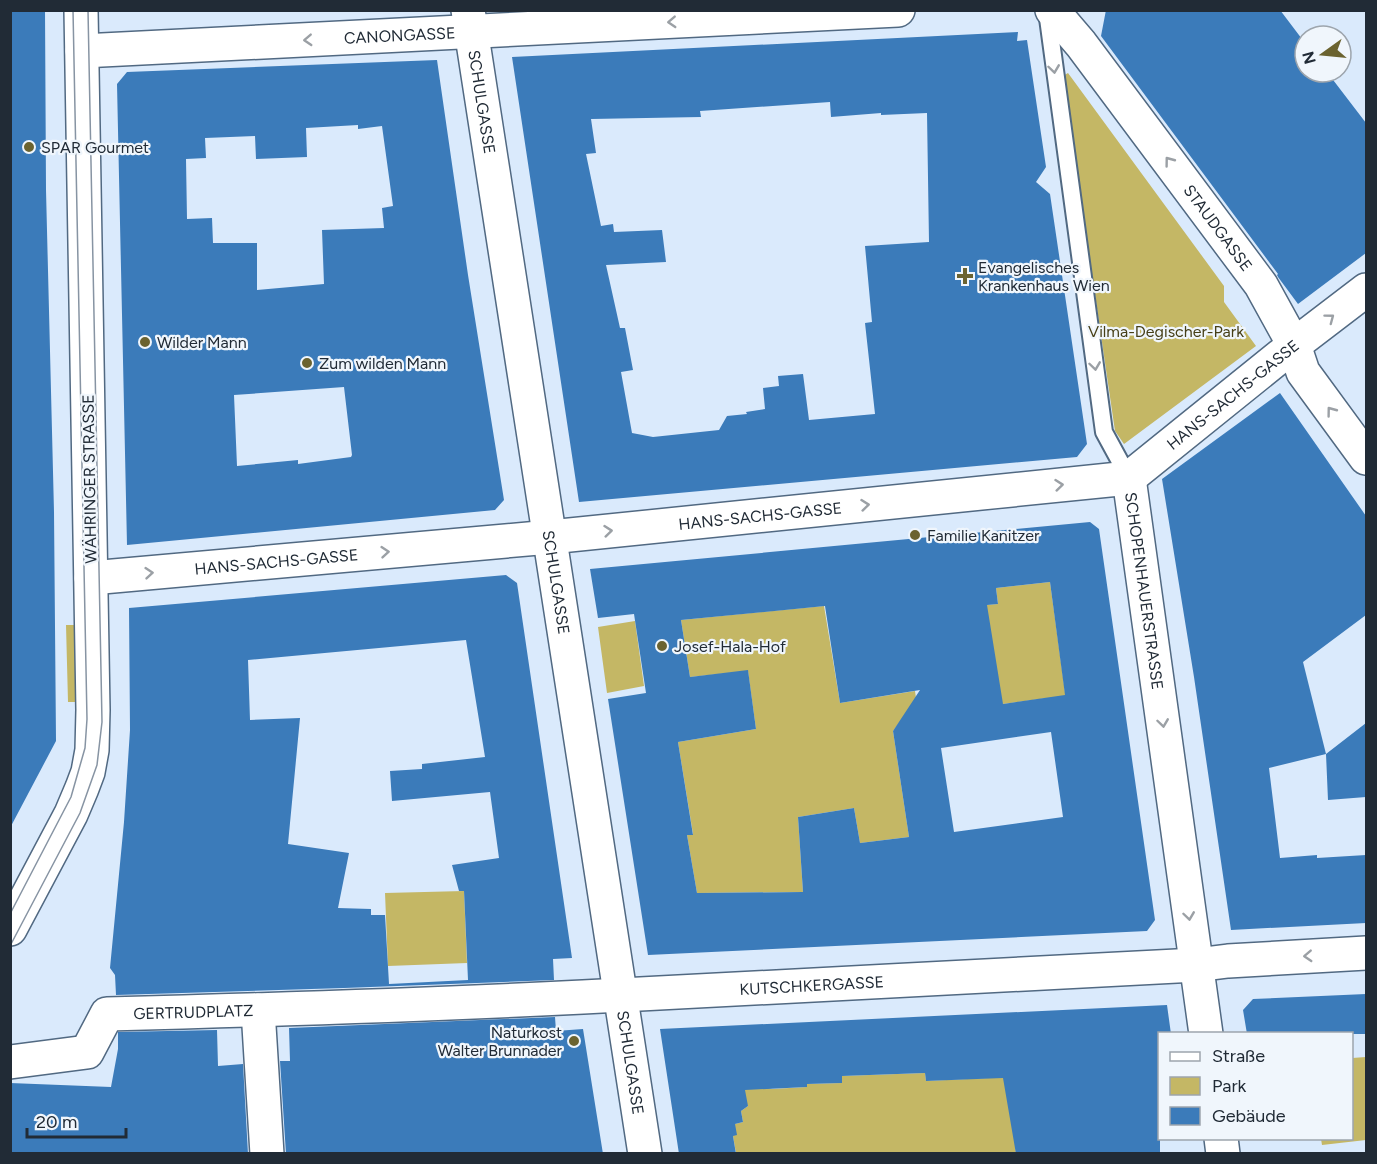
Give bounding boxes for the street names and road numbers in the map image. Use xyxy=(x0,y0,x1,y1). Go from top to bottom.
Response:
street label: CANONGASSE xyxy=(343,23,456,48)
street label: SCHULGASSE xyxy=(464,49,499,155)
street label: STAUDGASSE xyxy=(1179,181,1256,275)
street label: HANS-SACHS-GASSE xyxy=(1163,336,1303,454)
street label: WÄHRINGER STRASSE xyxy=(79,394,100,564)
street label: SCHOPENHAUERSTRASSE xyxy=(1121,491,1167,691)
street label: HANS-SACHS-GASSE xyxy=(677,498,843,534)
street label: SCHULGASSE xyxy=(539,529,573,636)
street label: HANS-SACHS-GASSE xyxy=(194,545,359,579)
street label: KUTSCHKERGASSE xyxy=(739,972,884,999)
street label: GERTRUDPLATZ xyxy=(133,1001,254,1023)
street label: SCHULGASSE xyxy=(613,1009,648,1116)

